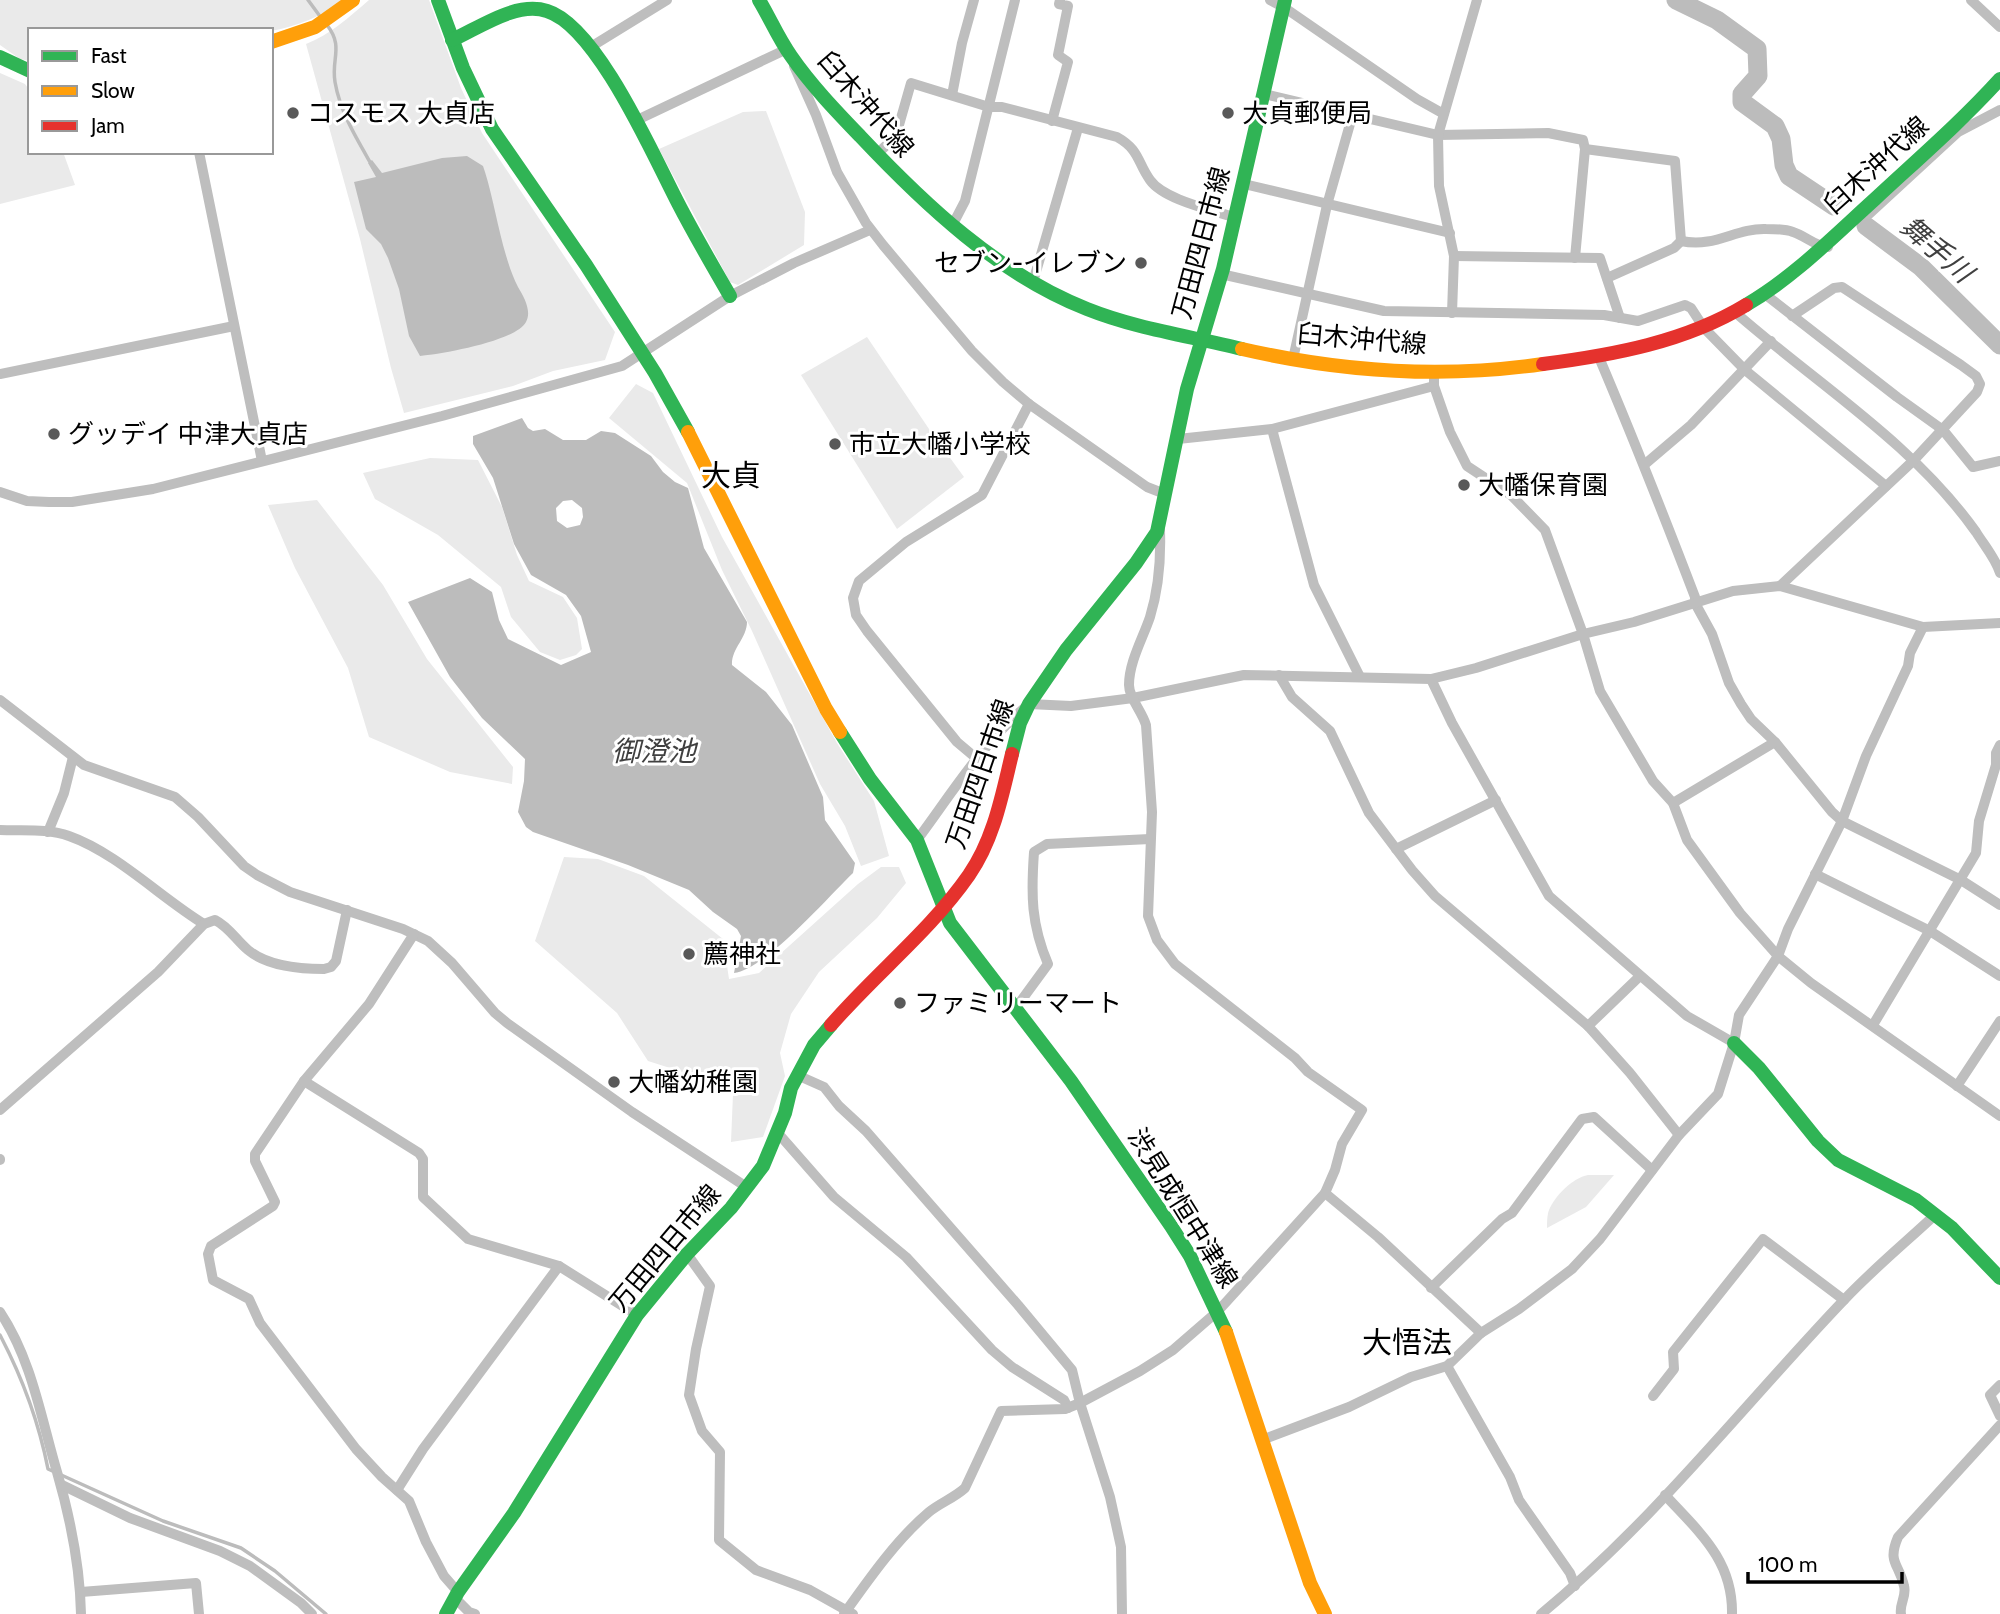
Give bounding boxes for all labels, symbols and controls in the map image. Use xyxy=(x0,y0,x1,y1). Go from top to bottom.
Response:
legend xyxy=(28,28,273,154)
text: Fast xyxy=(91,43,127,68)
street label: 臼木沖代線 xyxy=(811,44,921,164)
text: Slow xyxy=(91,78,135,103)
place label: コスモス 大貞店 xyxy=(307,97,495,129)
place label: 大貞郵便局 xyxy=(1242,97,1372,129)
marker: コスモス 大貞店 xyxy=(285,105,301,121)
marker: 大貞郵便局 xyxy=(1220,105,1236,121)
street label: 臼木沖代線 xyxy=(1817,110,1935,220)
text: Jam xyxy=(90,113,125,138)
street label: 万田四日市線 xyxy=(1165,164,1237,322)
water label: 舞手川 xyxy=(1894,209,1982,291)
place label: セブン-イレブン xyxy=(934,247,1127,279)
marker: セブン-イレブン xyxy=(1133,255,1149,271)
street label: 臼木沖代線 xyxy=(1296,317,1428,361)
place label: グッデイ 中津大貞店 xyxy=(68,418,308,450)
marker: グッデイ 中津大貞店 xyxy=(46,426,62,442)
place label: 市立大幡小学校 xyxy=(849,428,1031,460)
marker: 市立大幡小学校 xyxy=(827,436,843,452)
district label: 大貞 xyxy=(701,457,761,494)
place label: 大幡保育園 xyxy=(1478,469,1608,501)
marker: 大幡保育園 xyxy=(1456,477,1472,493)
street label: 万田四日市線 xyxy=(939,695,1021,853)
water label: 御澄池 xyxy=(612,734,699,768)
place label: 薦神社 xyxy=(703,938,781,970)
marker: 薦神社 xyxy=(681,946,697,962)
place label: ファミリーマート xyxy=(914,987,1122,1019)
marker: ファミリーマート xyxy=(892,995,908,1011)
place label: 大幡幼稚園 xyxy=(628,1066,758,1098)
marker: 大幡幼稚園 xyxy=(606,1074,622,1090)
street label: 渋見成恒中津線 xyxy=(1121,1122,1245,1294)
street label: 万田四日市線 xyxy=(603,1178,727,1318)
district label: 大悟法 xyxy=(1362,1324,1452,1361)
scale bar xyxy=(1748,1540,1902,1584)
text: 100 m xyxy=(1758,1552,1817,1577)

